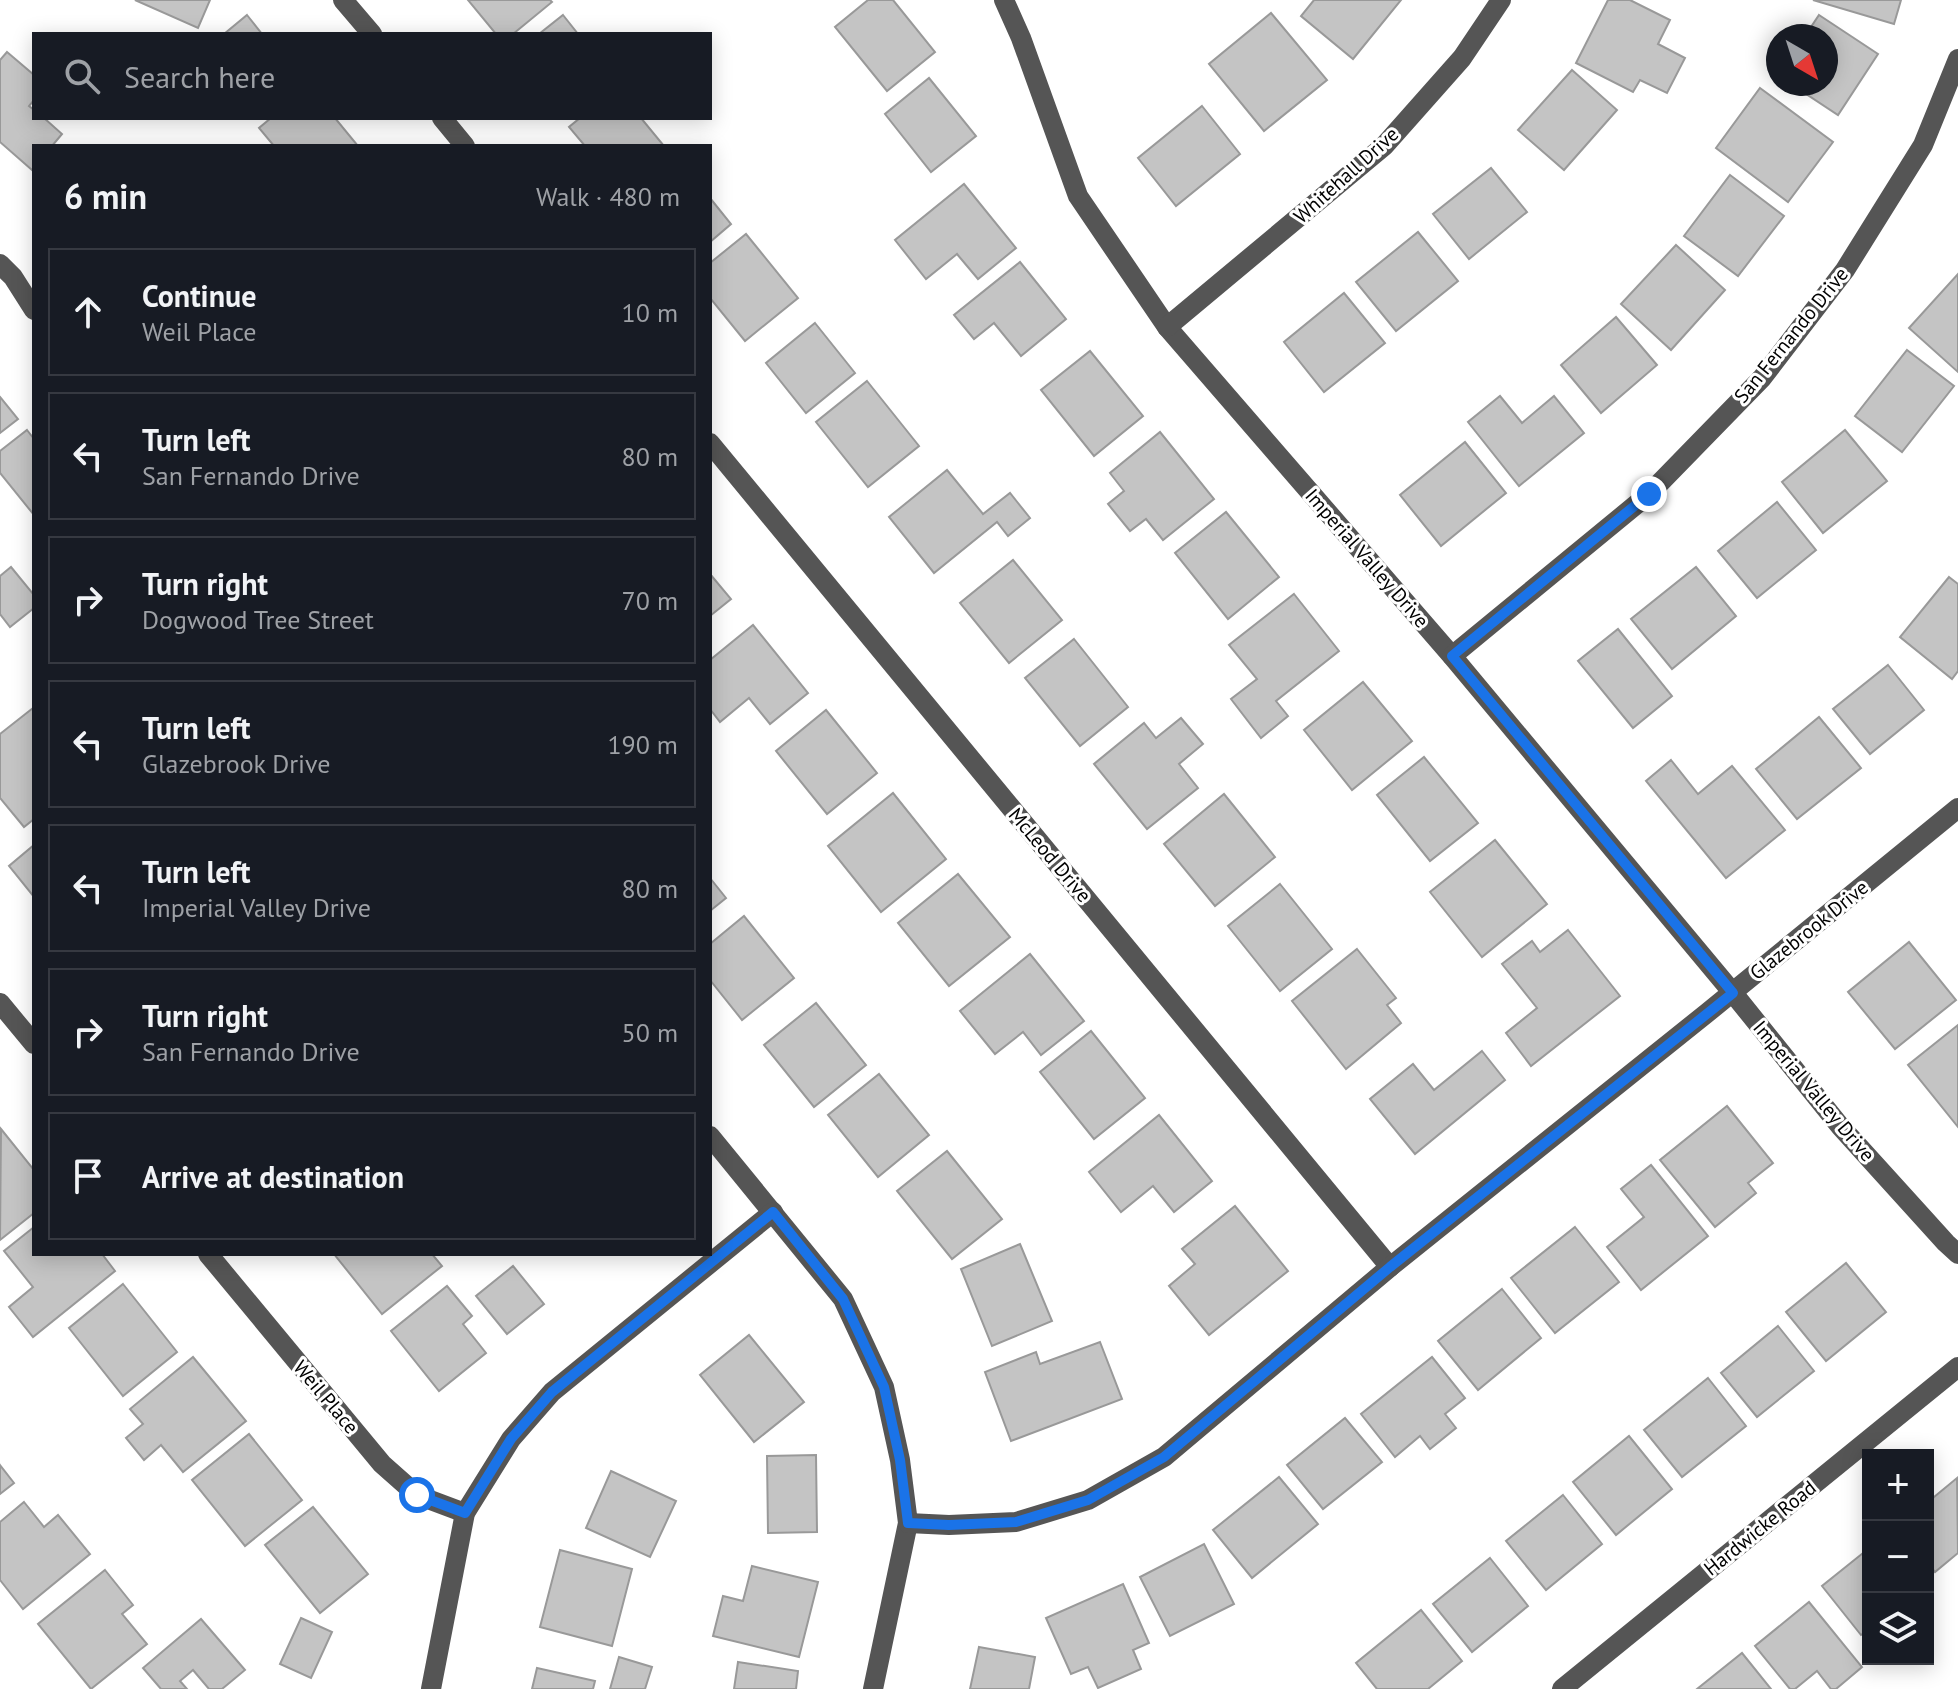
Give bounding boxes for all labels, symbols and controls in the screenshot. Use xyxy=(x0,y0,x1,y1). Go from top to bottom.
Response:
north arrow xyxy=(1766,24,1838,96)
search box xyxy=(32,32,712,120)
icon: search xyxy=(60,54,104,98)
text: Search here xyxy=(124,57,275,96)
street label: Whitehall Drive xyxy=(1288,121,1404,229)
text: 6 min xyxy=(64,174,147,218)
text: Walk · 480 m xyxy=(536,180,680,213)
street label: San Fernando Drive xyxy=(1728,262,1854,408)
text: Continue xyxy=(142,276,256,315)
icon: ahead xyxy=(66,290,110,334)
text: 10 m xyxy=(622,296,678,329)
text: Weil Place xyxy=(142,315,257,348)
text: Turn left xyxy=(142,420,250,459)
icon: left xyxy=(66,434,110,478)
text: 80 m xyxy=(622,440,678,473)
text: San Fernando Drive xyxy=(142,459,360,492)
route end xyxy=(1631,476,1667,512)
street label: Imperial Valley Drive xyxy=(1299,483,1435,633)
text: Turn right xyxy=(142,564,268,603)
icon: right xyxy=(66,578,110,622)
text: 70 m xyxy=(622,584,678,617)
text: Dogwood Tree Street xyxy=(142,603,374,636)
text: Turn left xyxy=(142,708,250,747)
icon: left xyxy=(66,722,110,766)
text: 190 m xyxy=(607,728,678,761)
text: Glazebrook Drive xyxy=(142,747,330,780)
street label: McLeod Drive xyxy=(1003,802,1097,908)
text: Turn left xyxy=(142,852,250,891)
icon: left xyxy=(66,866,110,910)
text: 80 m xyxy=(622,872,678,905)
street label: Glazebrook Drive xyxy=(1744,874,1874,986)
text: Imperial Valley Drive xyxy=(142,891,371,924)
text: Turn right xyxy=(142,996,268,1035)
icon: right xyxy=(66,1010,110,1054)
street label: Imperial Valley Drive xyxy=(1747,1015,1881,1167)
text: 50 m xyxy=(622,1016,678,1049)
text: San Fernando Drive xyxy=(142,1035,360,1068)
icon: arrive xyxy=(66,1154,110,1198)
text: Arrive at destination xyxy=(142,1157,404,1196)
street label: Weil Place xyxy=(288,1355,364,1439)
map controls xyxy=(1862,1449,1934,1665)
button: + xyxy=(1862,1449,1934,1521)
street label: Hardwicke Road xyxy=(1699,1475,1821,1581)
route start xyxy=(399,1477,435,1513)
button: − xyxy=(1862,1521,1934,1593)
button: layers xyxy=(1862,1593,1934,1665)

